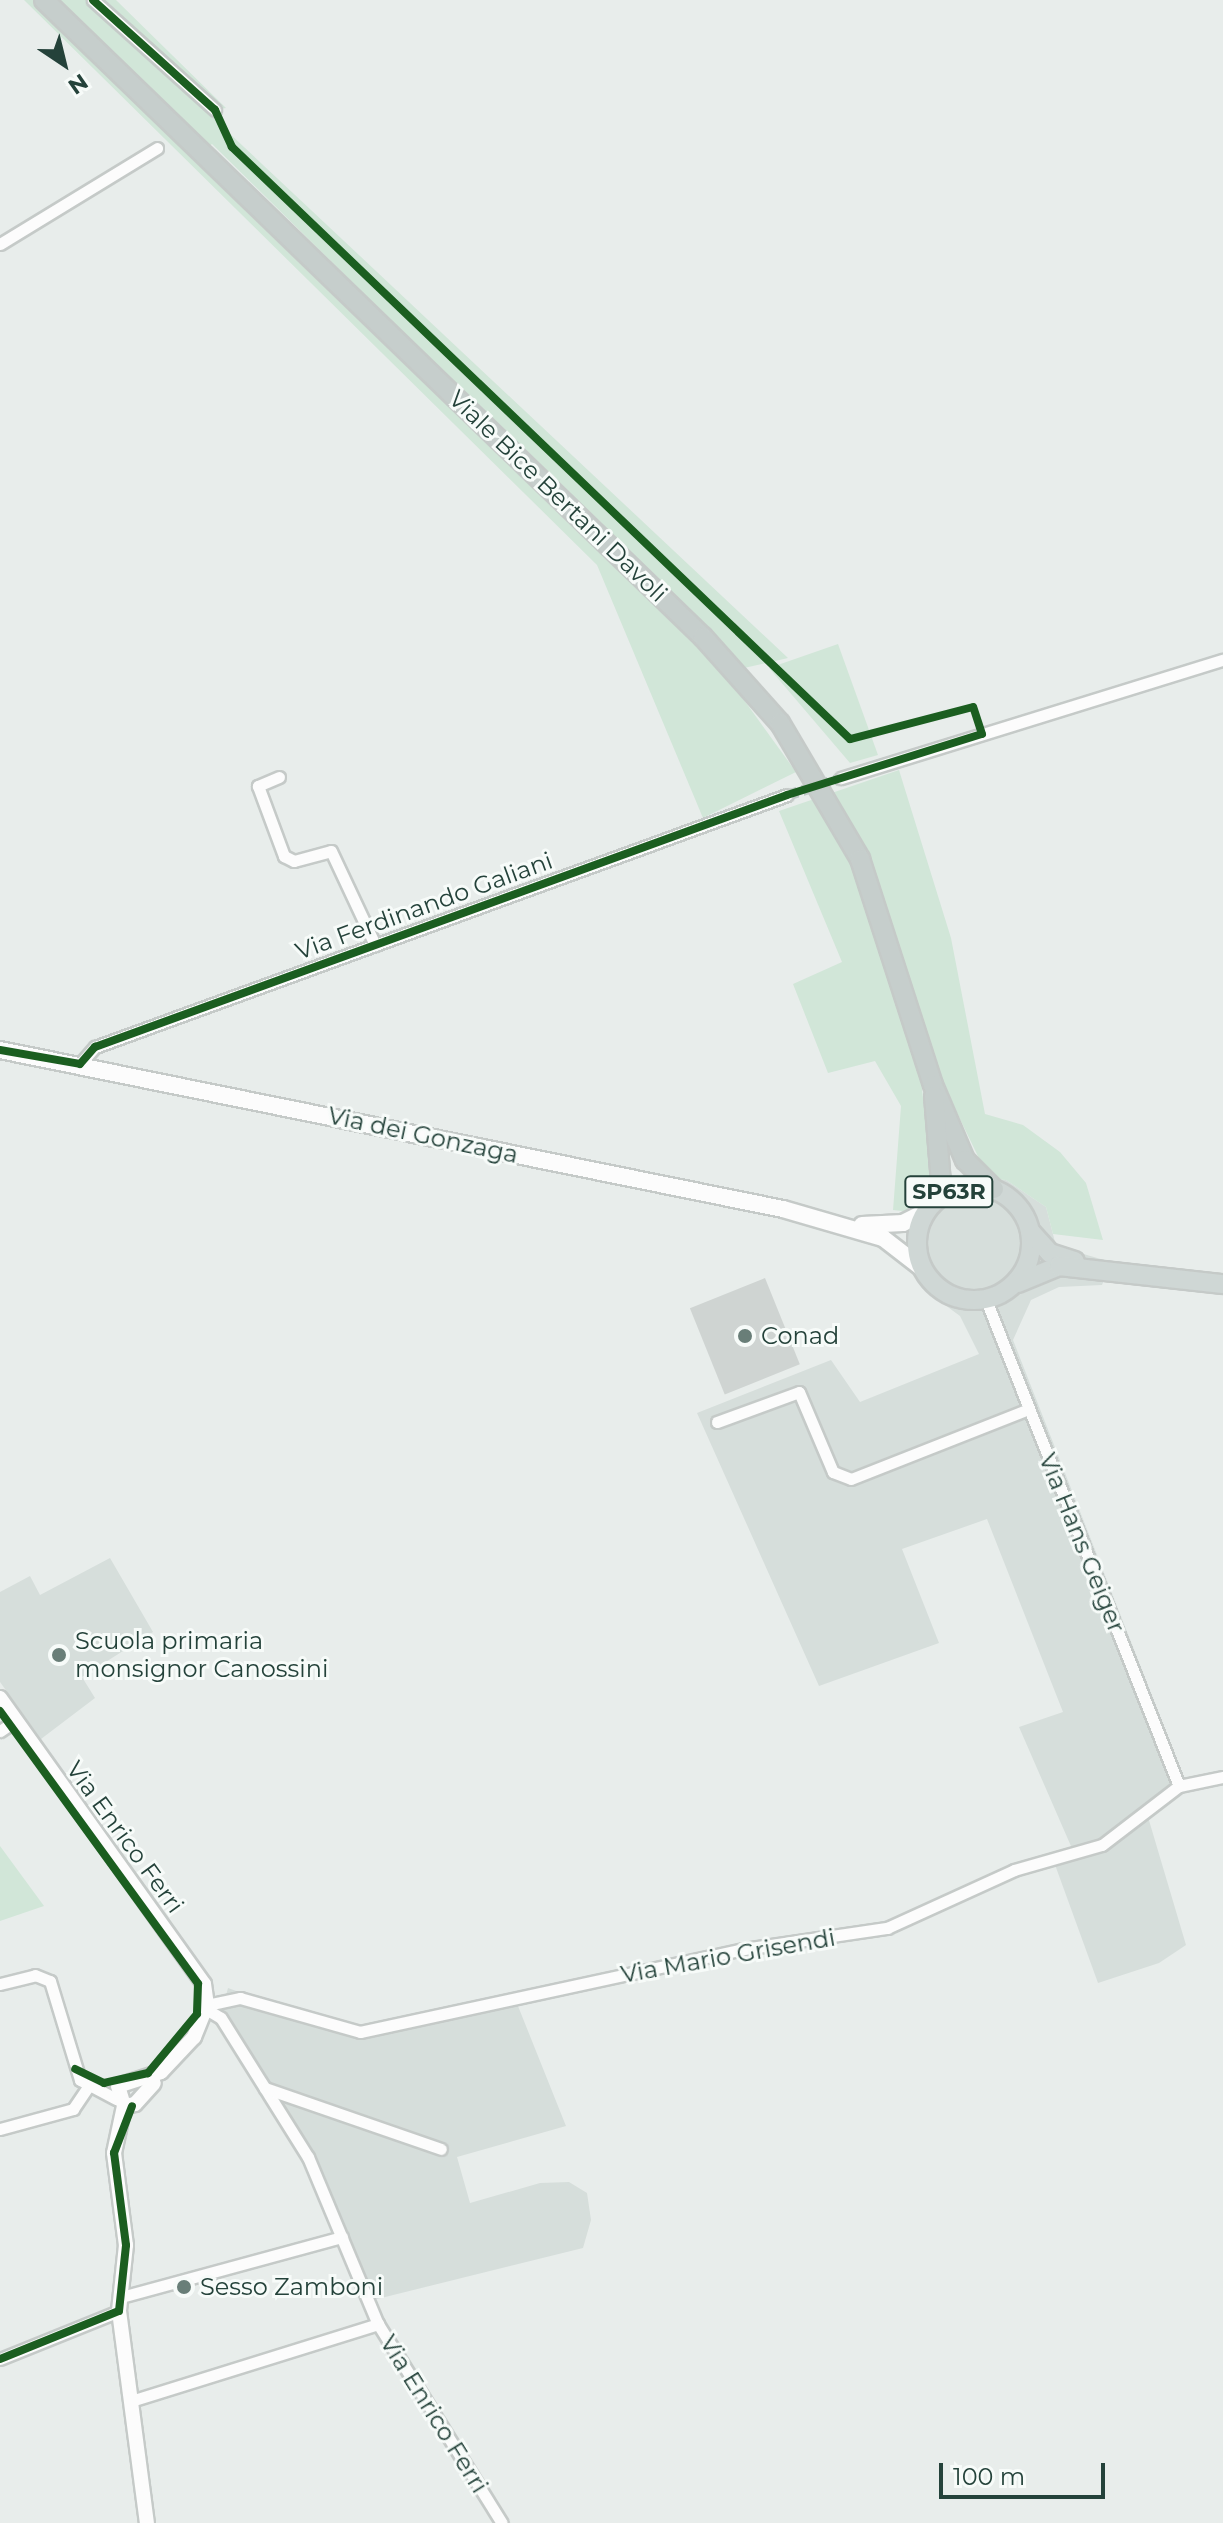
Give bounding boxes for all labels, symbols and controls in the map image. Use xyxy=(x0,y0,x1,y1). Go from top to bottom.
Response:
north arrow xyxy=(24,24,104,104)
text: N xyxy=(63,68,93,100)
street label: Viale Bice Bertani Davoli xyxy=(443,384,673,608)
street label: Via Ferdinando Galiani xyxy=(292,846,556,966)
street label: Via dei Gonzaga xyxy=(325,1101,521,1169)
road number: SP63R xyxy=(903,1174,995,1210)
place label: Conad xyxy=(761,1322,839,1350)
marker: Conad xyxy=(736,1327,754,1345)
street label: Via Hans Geiger xyxy=(1033,1449,1131,1637)
place label: Scuola primaria monsignor Canossini xyxy=(75,1627,328,1683)
marker: Scuola primaria monsignor Canossini xyxy=(50,1646,68,1664)
street label: Via Enrico Ferri xyxy=(60,1755,190,1919)
street label: Via Mario Grisendi xyxy=(619,1923,837,1989)
place label: Sesso Zamboni xyxy=(200,2273,383,2301)
marker: Sesso Zamboni xyxy=(175,2278,193,2296)
street label: Via Enrico Ferri xyxy=(374,2330,494,2498)
scale bar xyxy=(943,2447,1109,2497)
text: 100 m xyxy=(953,2462,1025,2491)

